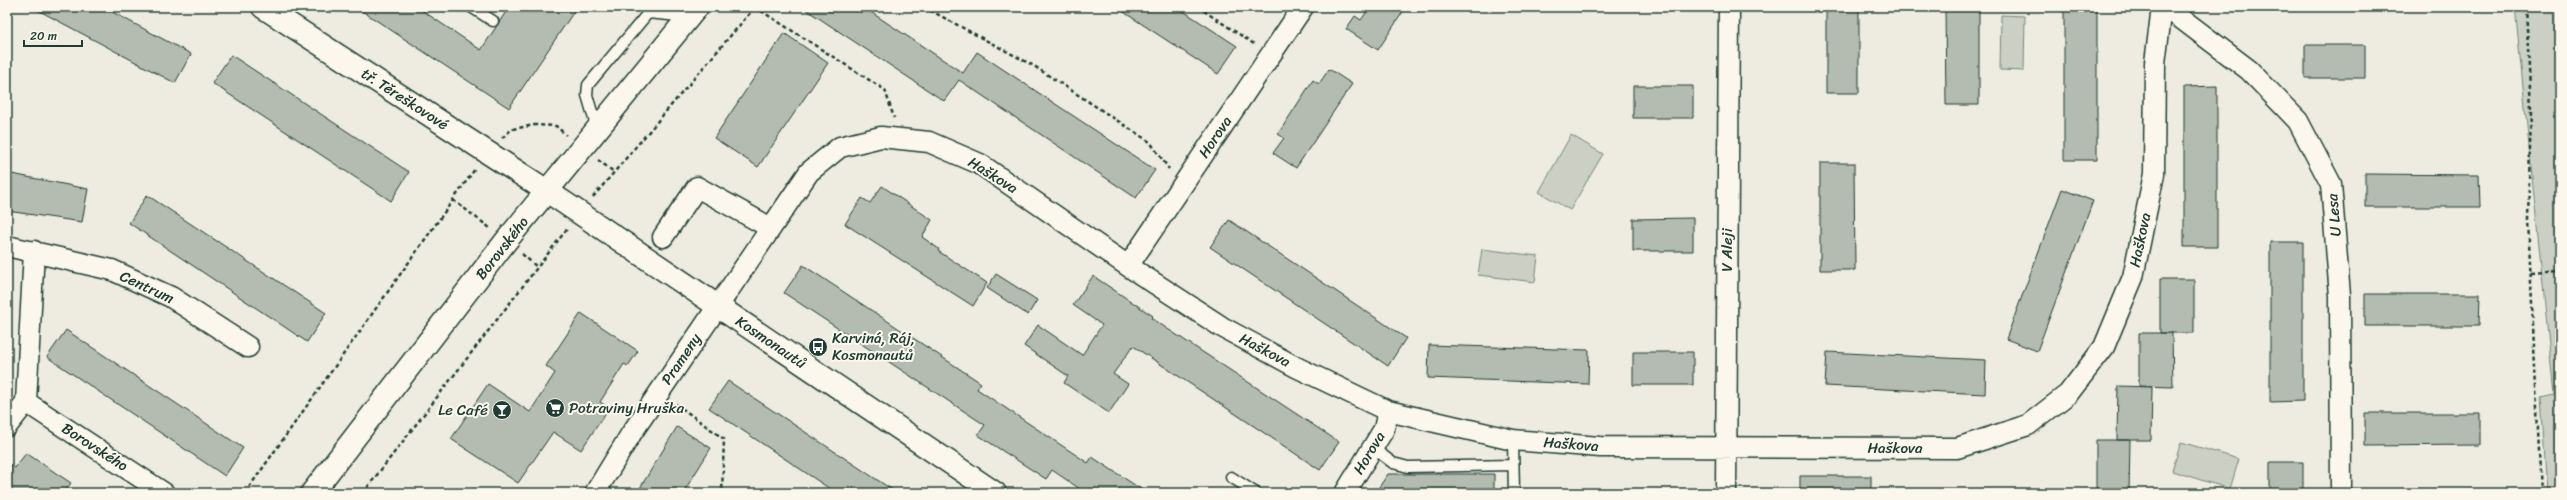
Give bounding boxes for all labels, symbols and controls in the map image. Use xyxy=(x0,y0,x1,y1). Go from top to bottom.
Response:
scale bar xyxy=(24,22,82,48)
text: 20 m xyxy=(30,25,57,47)
street label: tř. Těreškovové xyxy=(356,61,454,137)
street label: Horova xyxy=(1191,110,1239,164)
street label: Haškova xyxy=(963,149,1024,201)
street label: U Lesa xyxy=(2319,192,2349,238)
street label: Borovského xyxy=(469,210,536,286)
street label: Haškova xyxy=(2122,210,2159,270)
street label: V Aleji xyxy=(1714,227,1740,272)
street label: Centrum xyxy=(115,263,179,311)
street label: Kosmonautů xyxy=(730,309,812,375)
place label: Karviná, Ráj, Kosmonautů xyxy=(832,325,915,368)
street label: Haškova xyxy=(1235,326,1296,375)
street label: Prameny xyxy=(654,328,708,390)
bus stop icon: Karviná, Ráj, Kosmonautů xyxy=(807,336,829,358)
place label: Potraviny Hruška xyxy=(569,395,685,421)
place label: Le Café xyxy=(438,397,488,423)
supermarket icon: Potraviny Hruška xyxy=(544,397,566,419)
bar icon: Le Café xyxy=(491,399,513,421)
street label: Borovského xyxy=(56,416,134,479)
street label: Horova xyxy=(1346,426,1392,480)
street label: Haškova xyxy=(1543,429,1600,459)
street label: Haškova xyxy=(1867,435,1923,461)

